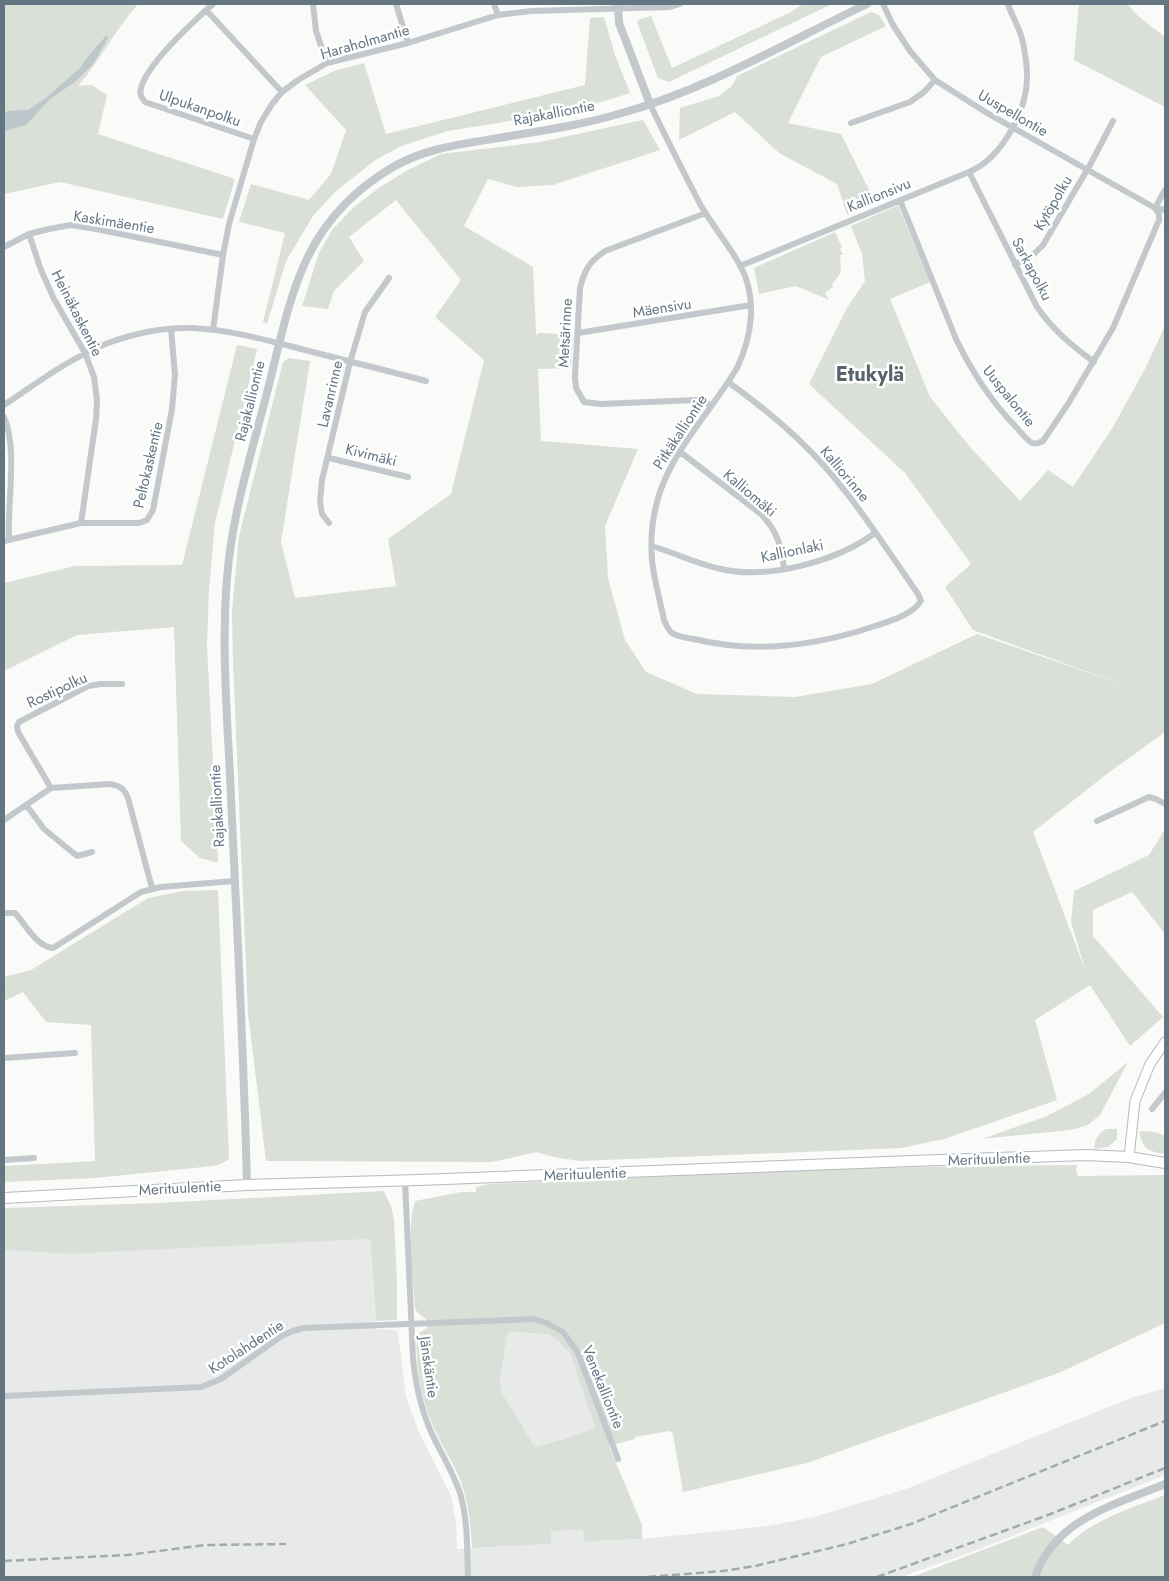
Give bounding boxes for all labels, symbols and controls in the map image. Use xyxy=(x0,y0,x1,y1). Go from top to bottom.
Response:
street label: Haraholmantie xyxy=(318,19,412,65)
street label: Ulpukanpolku xyxy=(156,84,244,132)
street label: Uuspellontie xyxy=(974,84,1052,142)
street label: Rajakalliontie xyxy=(511,94,597,132)
street label: Kytöpolku xyxy=(1028,171,1078,235)
street label: Kallionsivu xyxy=(844,172,914,218)
street label: Kaskimäentie xyxy=(72,205,156,239)
street label: Sarkapolku xyxy=(1006,233,1058,305)
street label: Heinäkaskentie xyxy=(46,266,108,360)
street label: Mäensivu xyxy=(631,292,693,324)
street label: Metsärinne xyxy=(552,298,578,368)
street label: Rajakalliontie xyxy=(229,358,271,444)
street label: Lavanrinne xyxy=(312,358,348,430)
district label: Etukylä xyxy=(836,360,904,389)
street label: Uuspalontie xyxy=(977,360,1041,432)
street label: Pitkäkalliontie xyxy=(647,390,713,474)
street label: Peltokaskentie xyxy=(127,419,169,510)
street label: Kivimäki xyxy=(343,438,399,472)
street label: Kalliorinne xyxy=(815,441,875,507)
street label: Kalliomäki xyxy=(718,464,782,522)
street label: Kallionlaki xyxy=(759,534,825,568)
street label: Rostipolku xyxy=(23,666,91,714)
street label: Rajakalliontie xyxy=(204,764,230,848)
street label: Merituulentie xyxy=(947,1147,1031,1171)
street label: Merituulentie xyxy=(543,1162,627,1186)
street label: Merituulentie xyxy=(138,1175,222,1201)
street label: Kotolahdentie xyxy=(204,1314,288,1380)
street label: Jänskäntie xyxy=(414,1333,444,1399)
street label: Venekalliontie xyxy=(576,1342,630,1432)

